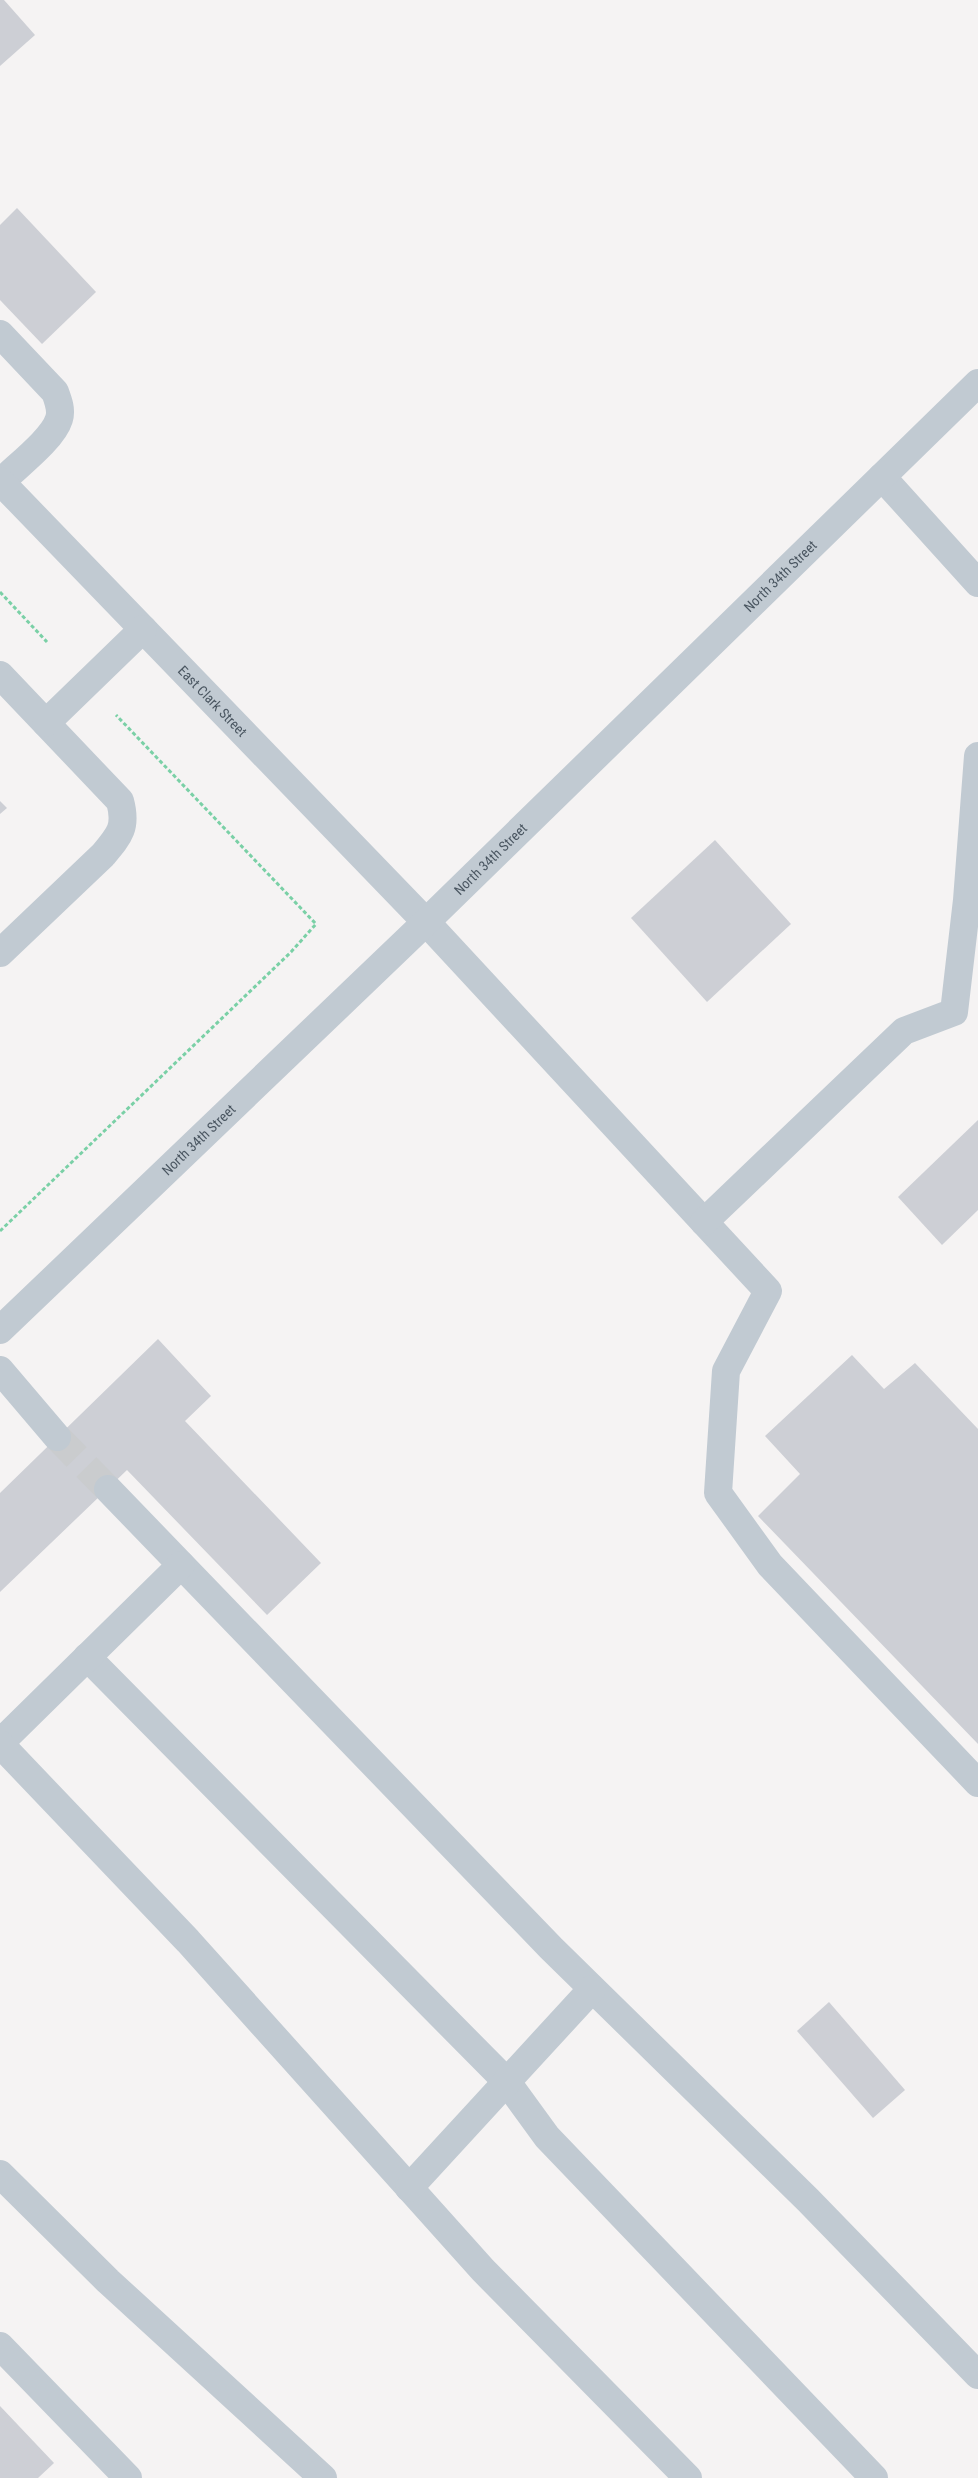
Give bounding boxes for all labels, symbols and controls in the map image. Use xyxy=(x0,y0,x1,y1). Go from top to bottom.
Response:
street label: North 34th Street xyxy=(741,537,820,615)
street label: East Clark Street xyxy=(175,662,250,740)
street label: North 34th Street xyxy=(451,820,530,898)
street label: North 34th Street xyxy=(159,1101,239,1179)

